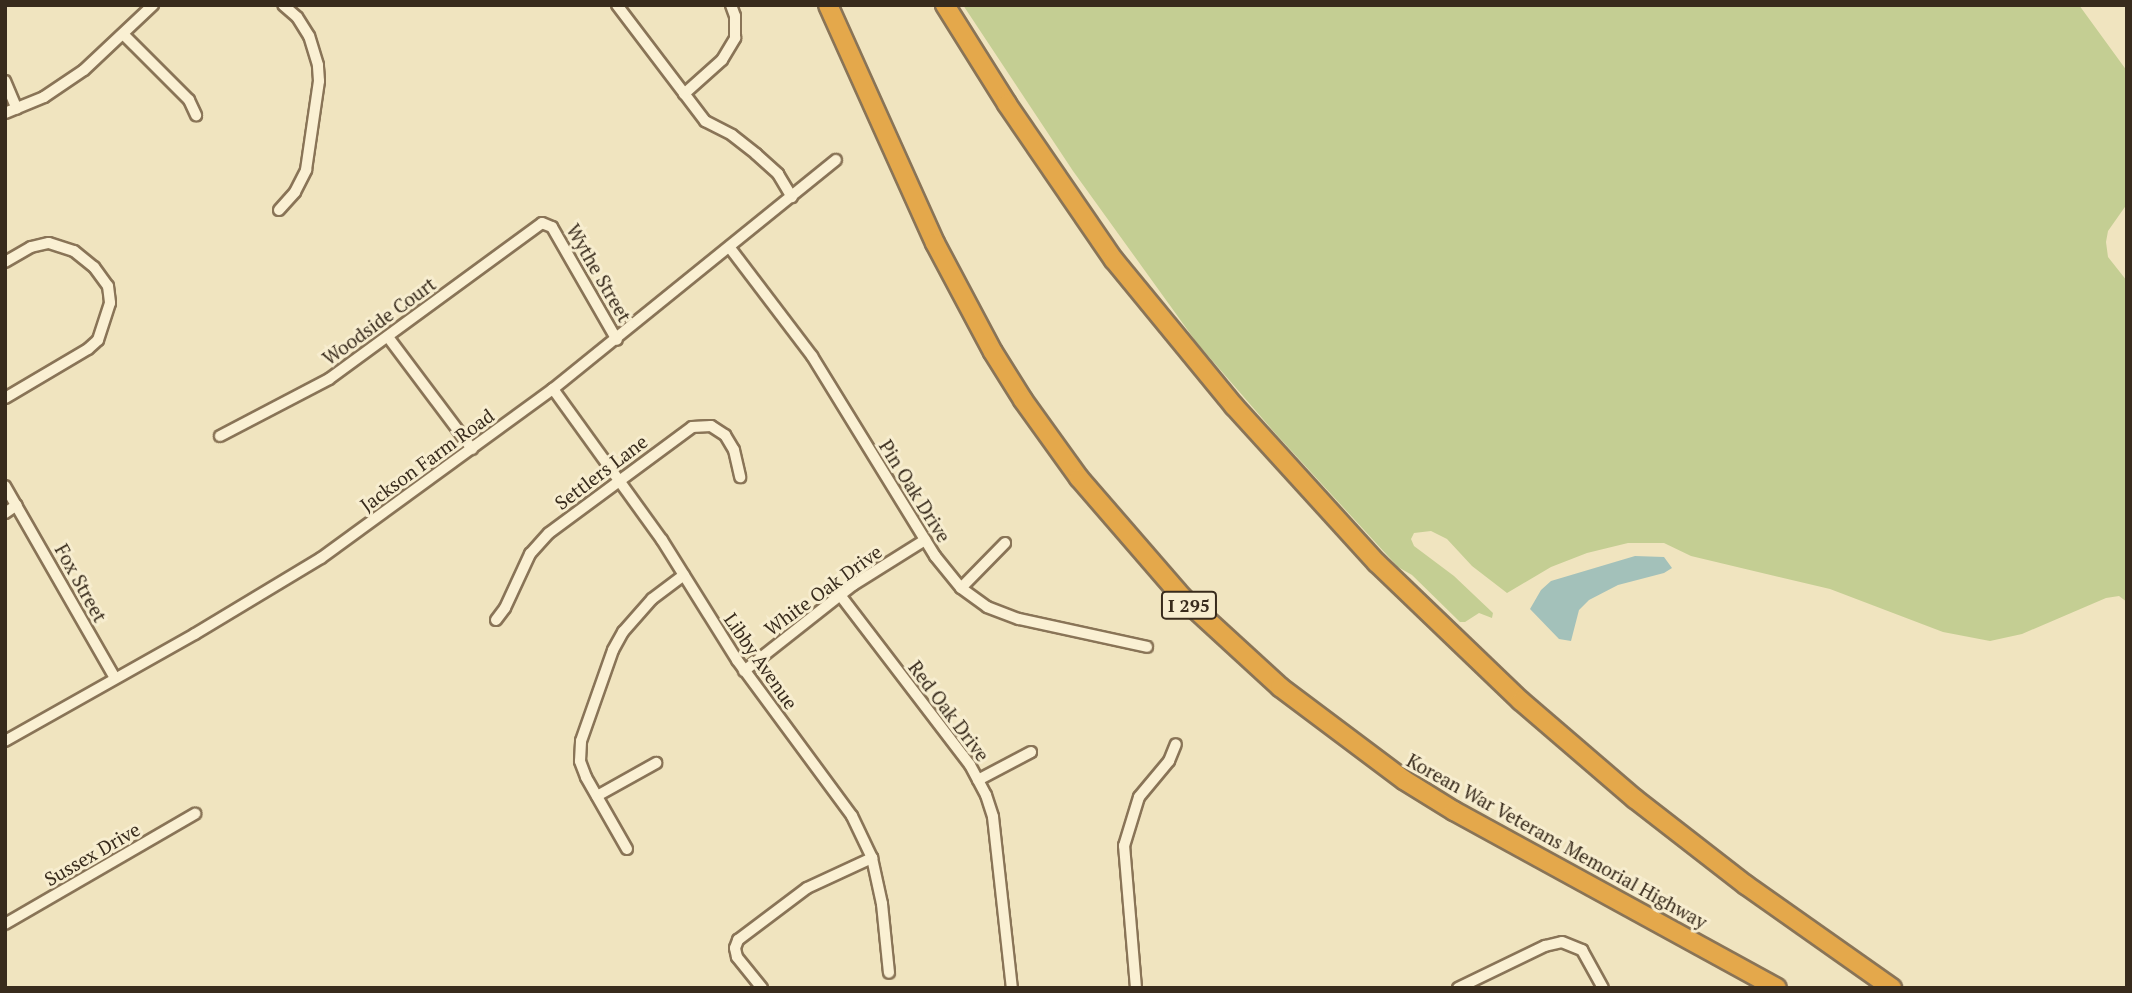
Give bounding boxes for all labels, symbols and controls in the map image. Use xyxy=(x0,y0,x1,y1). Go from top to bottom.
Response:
street label: Wythe Street xyxy=(562,220,636,326)
street label: Woodside Court xyxy=(318,272,440,370)
street label: Jackson Farm Road xyxy=(356,404,498,516)
street label: Settlers Lane xyxy=(550,430,652,514)
street label: Pin Oak Drive xyxy=(875,436,955,546)
street label: Fox Street xyxy=(50,540,112,626)
street label: White Oak Drive xyxy=(760,540,886,640)
road number: I 295 xyxy=(1159,590,1219,620)
street label: Libby Avenue xyxy=(719,608,803,714)
street label: Red Oak Drive xyxy=(904,656,994,766)
street label: Korean War Veterans Memorial Highway xyxy=(1403,749,1711,933)
street label: Sussex Drive xyxy=(40,817,144,891)

